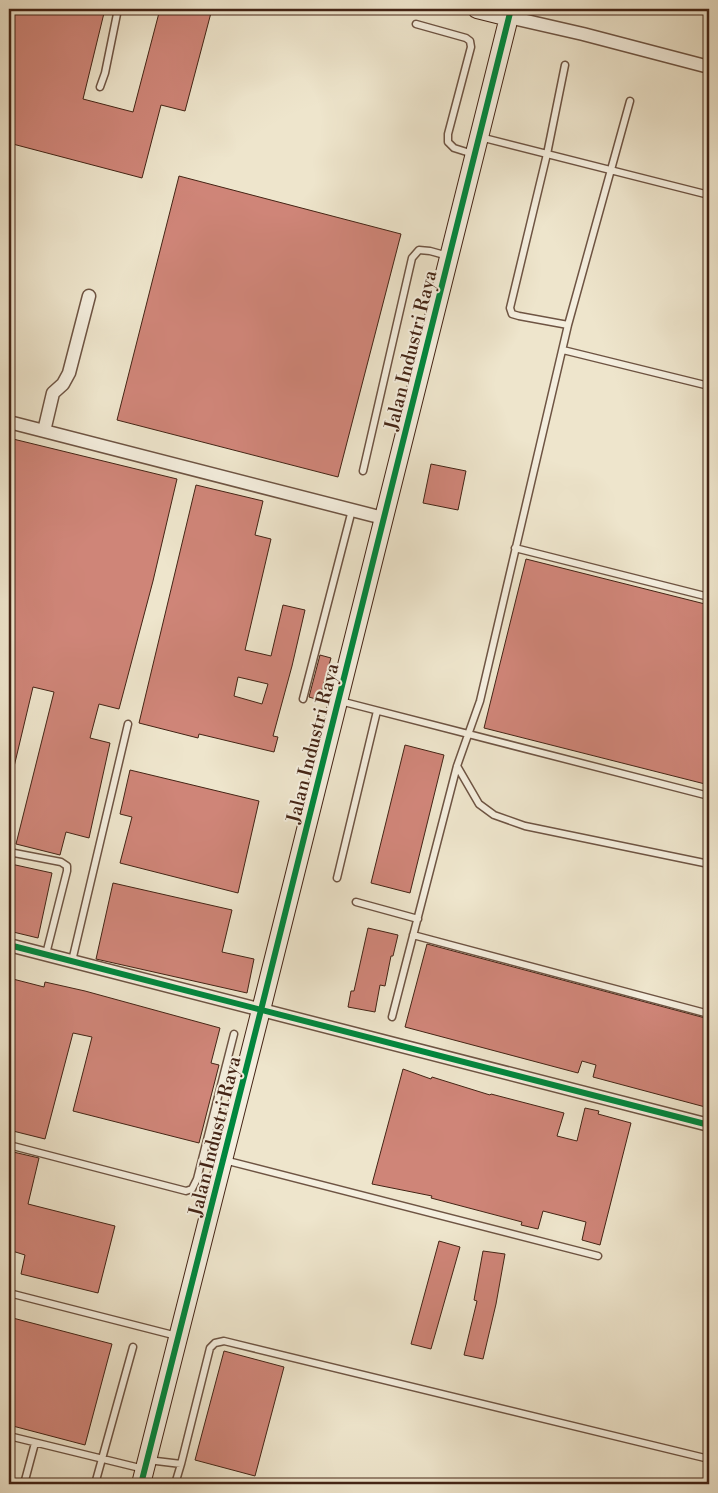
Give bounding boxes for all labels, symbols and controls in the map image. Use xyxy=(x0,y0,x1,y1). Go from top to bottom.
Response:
street label: Jalan Industri Raya xyxy=(379,267,443,434)
street label: Jalan Industri Raya xyxy=(281,660,345,827)
street label: Jalan Industri Raya xyxy=(183,1053,247,1220)

